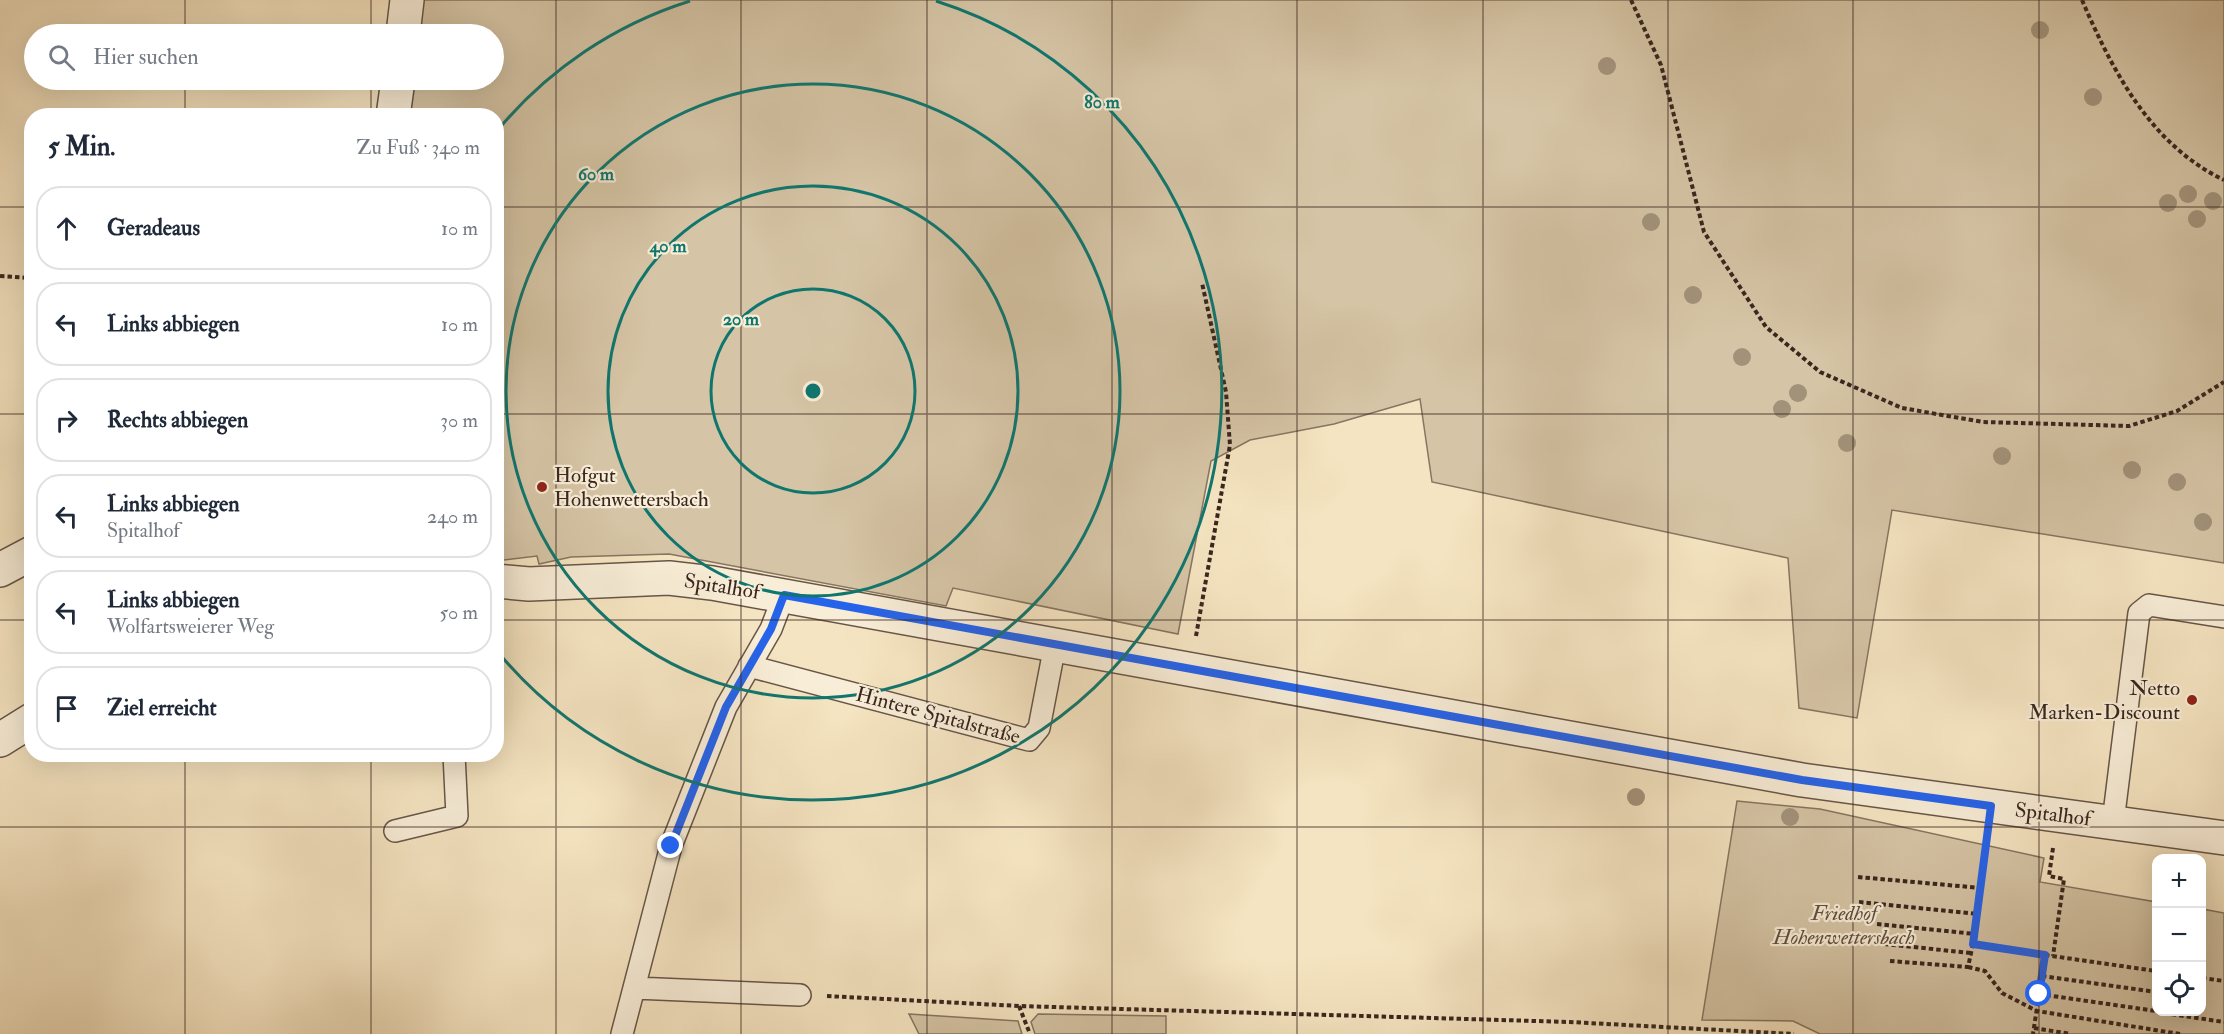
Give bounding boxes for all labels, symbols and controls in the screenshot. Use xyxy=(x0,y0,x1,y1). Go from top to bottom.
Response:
search box xyxy=(24,24,504,90)
icon: search xyxy=(45,41,78,74)
text: Hier suchen xyxy=(93,43,199,71)
text: 80 m xyxy=(1084,91,1121,114)
text: 5 Min. xyxy=(48,131,115,163)
text: Zu Fuß · 340 m xyxy=(357,135,480,160)
text: 60 m xyxy=(578,163,615,186)
icon: ahead xyxy=(50,212,83,245)
text: Geradeaus xyxy=(107,214,200,242)
text: 10 m xyxy=(441,216,478,241)
text: 40 m xyxy=(649,235,687,258)
icon: left xyxy=(50,308,83,341)
text: 20 m xyxy=(723,308,760,331)
text: Links abbiegen xyxy=(107,310,240,338)
text: 10 m xyxy=(441,312,478,337)
centre of rings xyxy=(803,381,823,401)
icon: right xyxy=(50,404,83,437)
text: Rechts abbiegen xyxy=(107,406,248,434)
text: 30 m xyxy=(440,408,478,433)
place label: Hofgut Hohenwettersbach xyxy=(554,462,709,513)
marker: Hofgut Hohenwettersbach xyxy=(535,480,549,494)
text: Links abbiegen xyxy=(107,490,240,518)
icon: left xyxy=(50,500,83,533)
text: 240 m xyxy=(427,504,478,529)
text: Spitalhof xyxy=(107,518,180,543)
street label: Spitalhof xyxy=(682,567,765,606)
text: Links abbiegen xyxy=(107,586,240,614)
icon: left xyxy=(50,596,83,629)
text: 50 m xyxy=(439,600,478,625)
text: Wolfartsweierer Weg xyxy=(107,614,274,639)
place label: Netto Marken-Discount xyxy=(2028,675,2180,726)
street label: Hintere Spitalstraße xyxy=(853,681,1023,750)
icon: arrive xyxy=(50,692,83,725)
marker: Netto Marken-Discount xyxy=(2185,693,2199,707)
text: Ziel erreicht xyxy=(107,694,217,722)
street label: Spitalhof xyxy=(2013,796,2096,833)
route end xyxy=(657,832,683,858)
map controls xyxy=(2152,854,2206,1016)
button: + xyxy=(2152,854,2206,908)
park label: Friedhof Hohenwettersbach xyxy=(1772,900,1915,951)
button: − xyxy=(2152,908,2206,962)
button: locate xyxy=(2152,962,2206,1016)
route start xyxy=(2025,980,2051,1006)

